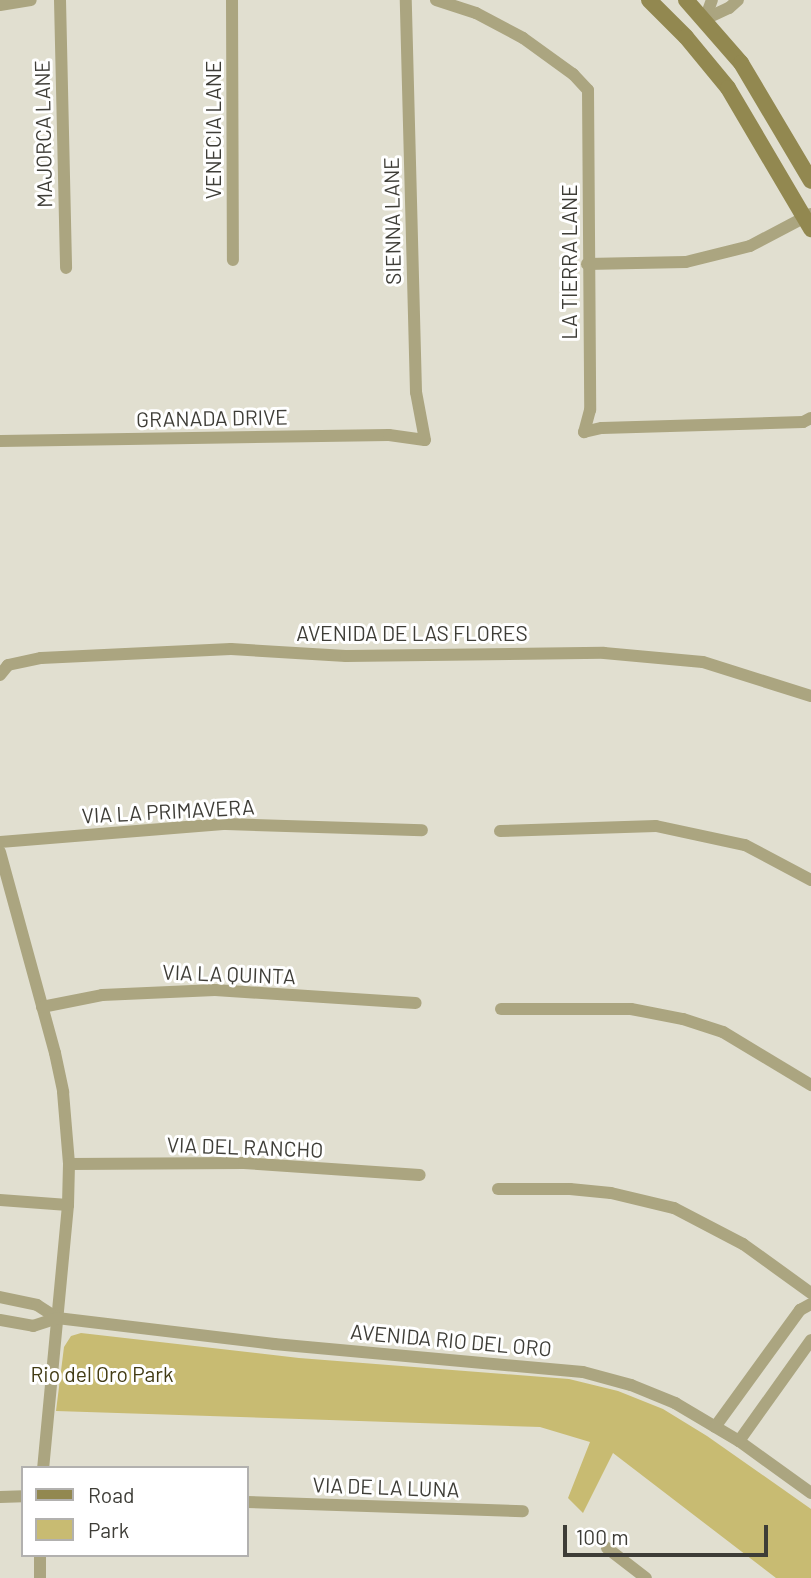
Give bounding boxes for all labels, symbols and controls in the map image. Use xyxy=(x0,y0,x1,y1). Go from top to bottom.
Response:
street label: MAJORCA LANE xyxy=(29,60,57,208)
street label: VENECIA LANE xyxy=(200,61,226,199)
street label: SIENNA LANE xyxy=(378,157,406,285)
street label: LA TIERRA LANE xyxy=(556,184,582,340)
street label: GRANADA DRIVE xyxy=(136,404,288,432)
street label: AVENIDA DE LAS FLORES xyxy=(296,620,528,646)
street label: VIA LA PRIMAVERA xyxy=(81,794,255,828)
street label: VIA LA QUINTA xyxy=(162,959,296,989)
street label: VIA DEL RANCHO xyxy=(166,1132,324,1162)
street label: AVENIDA RIO DEL ORO xyxy=(349,1319,553,1361)
park label: Rio del Oro Park xyxy=(30,1361,174,1387)
legend xyxy=(21,1466,248,1557)
street label: VIA DE LA LUNA xyxy=(312,1472,460,1502)
text: Road xyxy=(88,1482,134,1507)
scale bar xyxy=(566,1512,771,1556)
text: Park xyxy=(88,1517,129,1542)
text: 100 m xyxy=(576,1524,629,1549)

